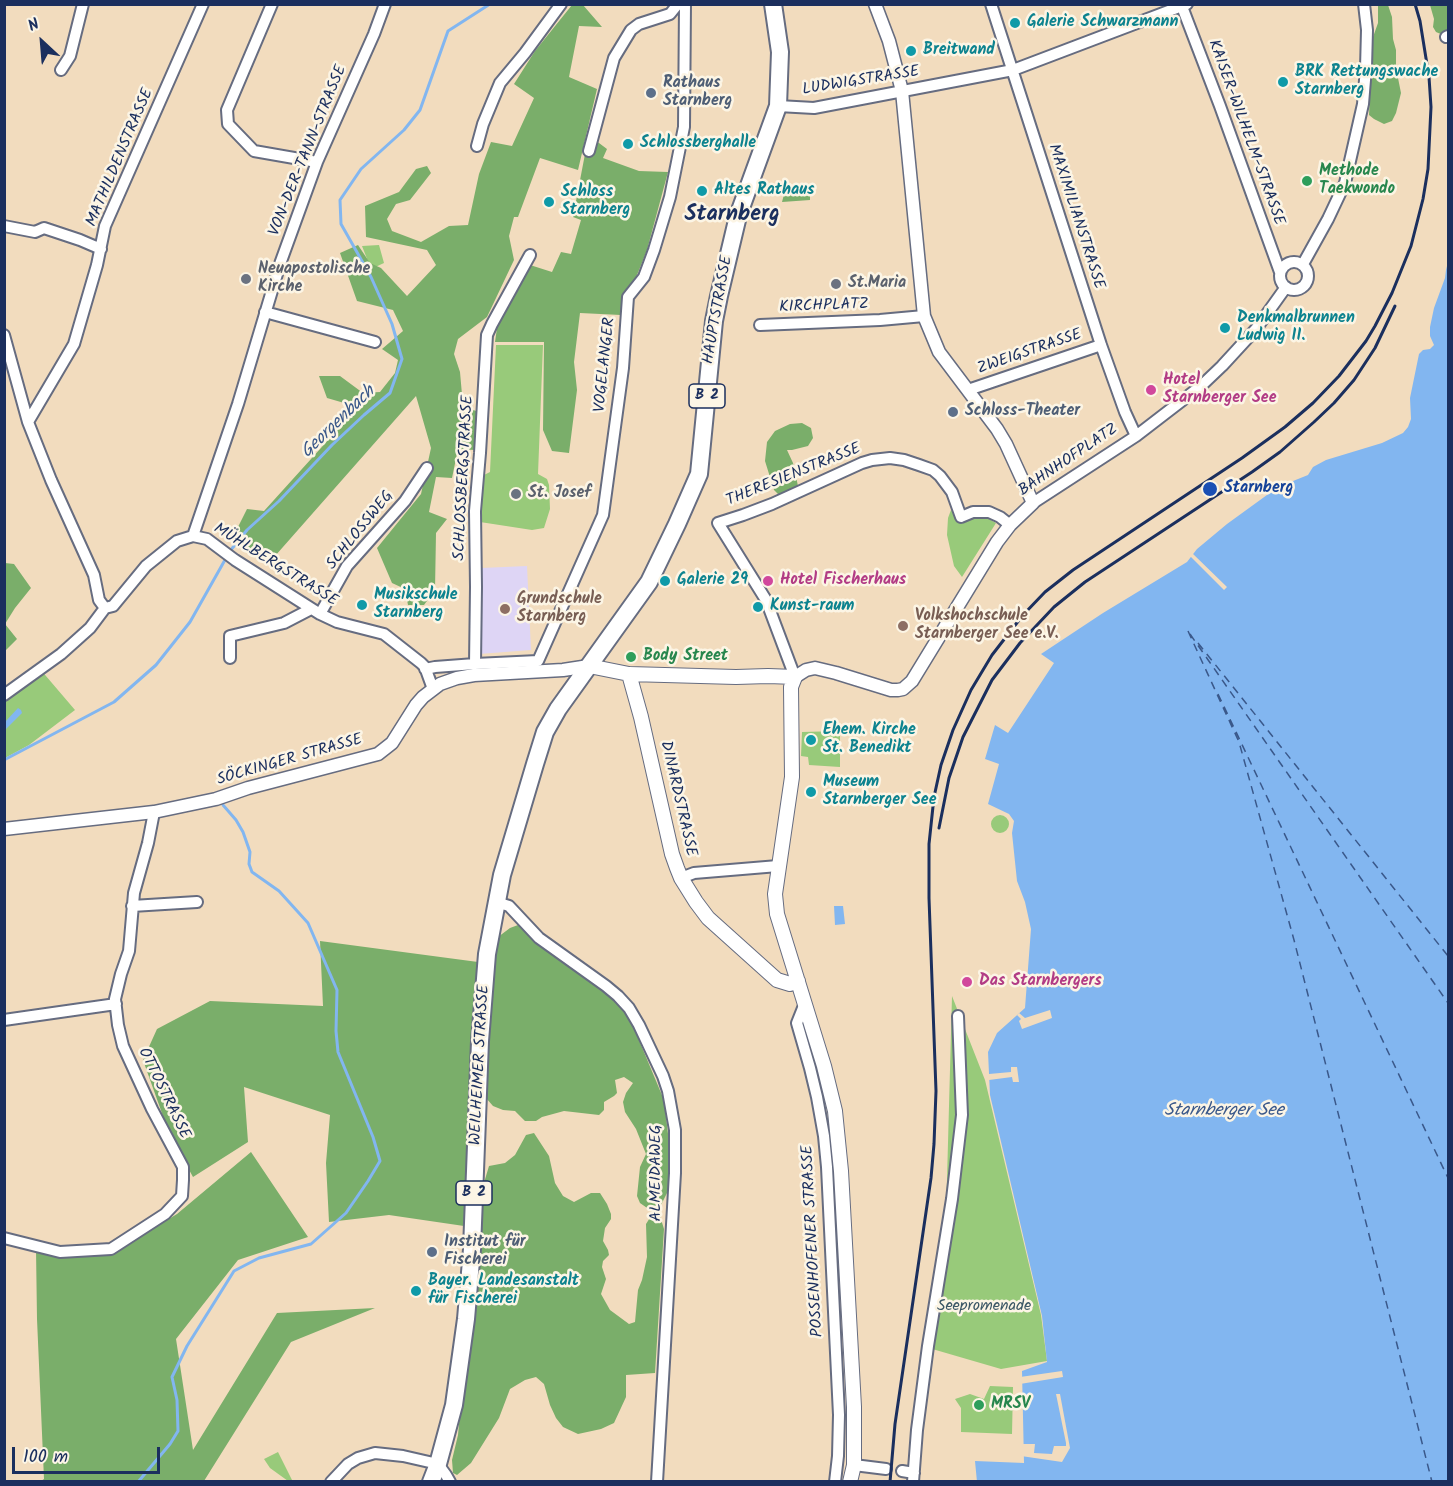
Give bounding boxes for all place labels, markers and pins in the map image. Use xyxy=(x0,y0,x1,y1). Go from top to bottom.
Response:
place label: Galerie Schwarzmann xyxy=(1027,13,1178,33)
marker: Galerie Schwarzmann xyxy=(1008,16,1022,30)
place label: Breitwand xyxy=(923,41,995,61)
marker: Breitwand xyxy=(904,44,918,58)
place label: BRK Rettungswache Starnberg xyxy=(1295,63,1438,101)
place label: Rathaus Starnberg xyxy=(663,74,732,112)
marker: BRK Rettungswache Starnberg xyxy=(1276,75,1290,89)
marker: Rathaus Starnberg xyxy=(644,86,658,100)
place label: Schlossberghalle xyxy=(640,134,756,154)
marker: Schlossberghalle xyxy=(621,137,635,151)
place label: Methode Taekwondo xyxy=(1319,162,1395,200)
marker: Methode Taekwondo xyxy=(1300,174,1314,188)
place label: Altes Rathaus xyxy=(714,181,814,201)
place label: Schloss Starnberg xyxy=(561,183,630,221)
marker: Altes Rathaus xyxy=(695,184,709,198)
marker: Schloss Starnberg xyxy=(542,195,556,209)
place label: Neuapostolische Kirche xyxy=(258,260,370,298)
marker: Neuapostolische Kirche xyxy=(239,272,253,286)
place label: St.Maria xyxy=(848,274,906,294)
marker: St.Maria xyxy=(829,277,843,291)
place label: Denkmalbrunnen Ludwig II. xyxy=(1237,309,1355,347)
marker: Denkmalbrunnen Ludwig II. xyxy=(1218,321,1232,335)
place label: Hotel Starnberger See xyxy=(1163,371,1276,409)
marker: Hotel Starnberger See xyxy=(1144,383,1158,397)
place label: Schloss-Theater xyxy=(965,402,1080,422)
marker: Schloss-Theater xyxy=(946,405,960,419)
place label: Starnberg xyxy=(1224,479,1293,499)
marker: Starnberg xyxy=(1201,480,1219,498)
place label: St. Josef xyxy=(528,484,591,504)
marker: St. Josef xyxy=(509,487,523,501)
place label: Galerie 29 xyxy=(677,571,748,591)
place label: Hotel Fischerhaus xyxy=(780,571,906,591)
marker: Galerie 29 xyxy=(658,574,672,588)
marker: Hotel Fischerhaus xyxy=(761,574,775,588)
place label: Musikschule Starnberg xyxy=(374,586,458,624)
place label: Grundschule Starnberg xyxy=(517,590,602,628)
place label: Kunst-raum xyxy=(770,597,854,617)
marker: Musikschule Starnberg xyxy=(355,598,369,612)
marker: Kunst-raum xyxy=(751,600,765,614)
marker: Grundschule Starnberg xyxy=(498,602,512,616)
place label: Volkshochschule Starnberger See e.V. xyxy=(915,607,1059,645)
marker: Volkshochschule Starnberger See e.V. xyxy=(896,619,910,633)
place label: Body Street xyxy=(643,647,728,667)
marker: Body Street xyxy=(624,650,638,664)
place label: Ehem. Kirche St. Benedikt xyxy=(823,721,916,759)
marker: Ehem. Kirche St. Benedikt xyxy=(804,733,818,747)
place label: Museum Starnberger See xyxy=(823,773,936,811)
marker: Museum Starnberger See xyxy=(804,785,818,799)
place label: Das Starnbergers xyxy=(979,972,1102,992)
marker: Das Starnbergers xyxy=(960,975,974,989)
place label: Institut für Fischerei xyxy=(444,1233,525,1271)
marker: Institut für Fischerei xyxy=(425,1245,439,1259)
place label: Bayer. Landesanstalt für Fischerei xyxy=(428,1272,579,1310)
marker: Bayer. Landesanstalt für Fischerei xyxy=(409,1284,423,1298)
place label: MRSV xyxy=(991,1395,1030,1415)
marker: MRSV xyxy=(972,1398,986,1412)

